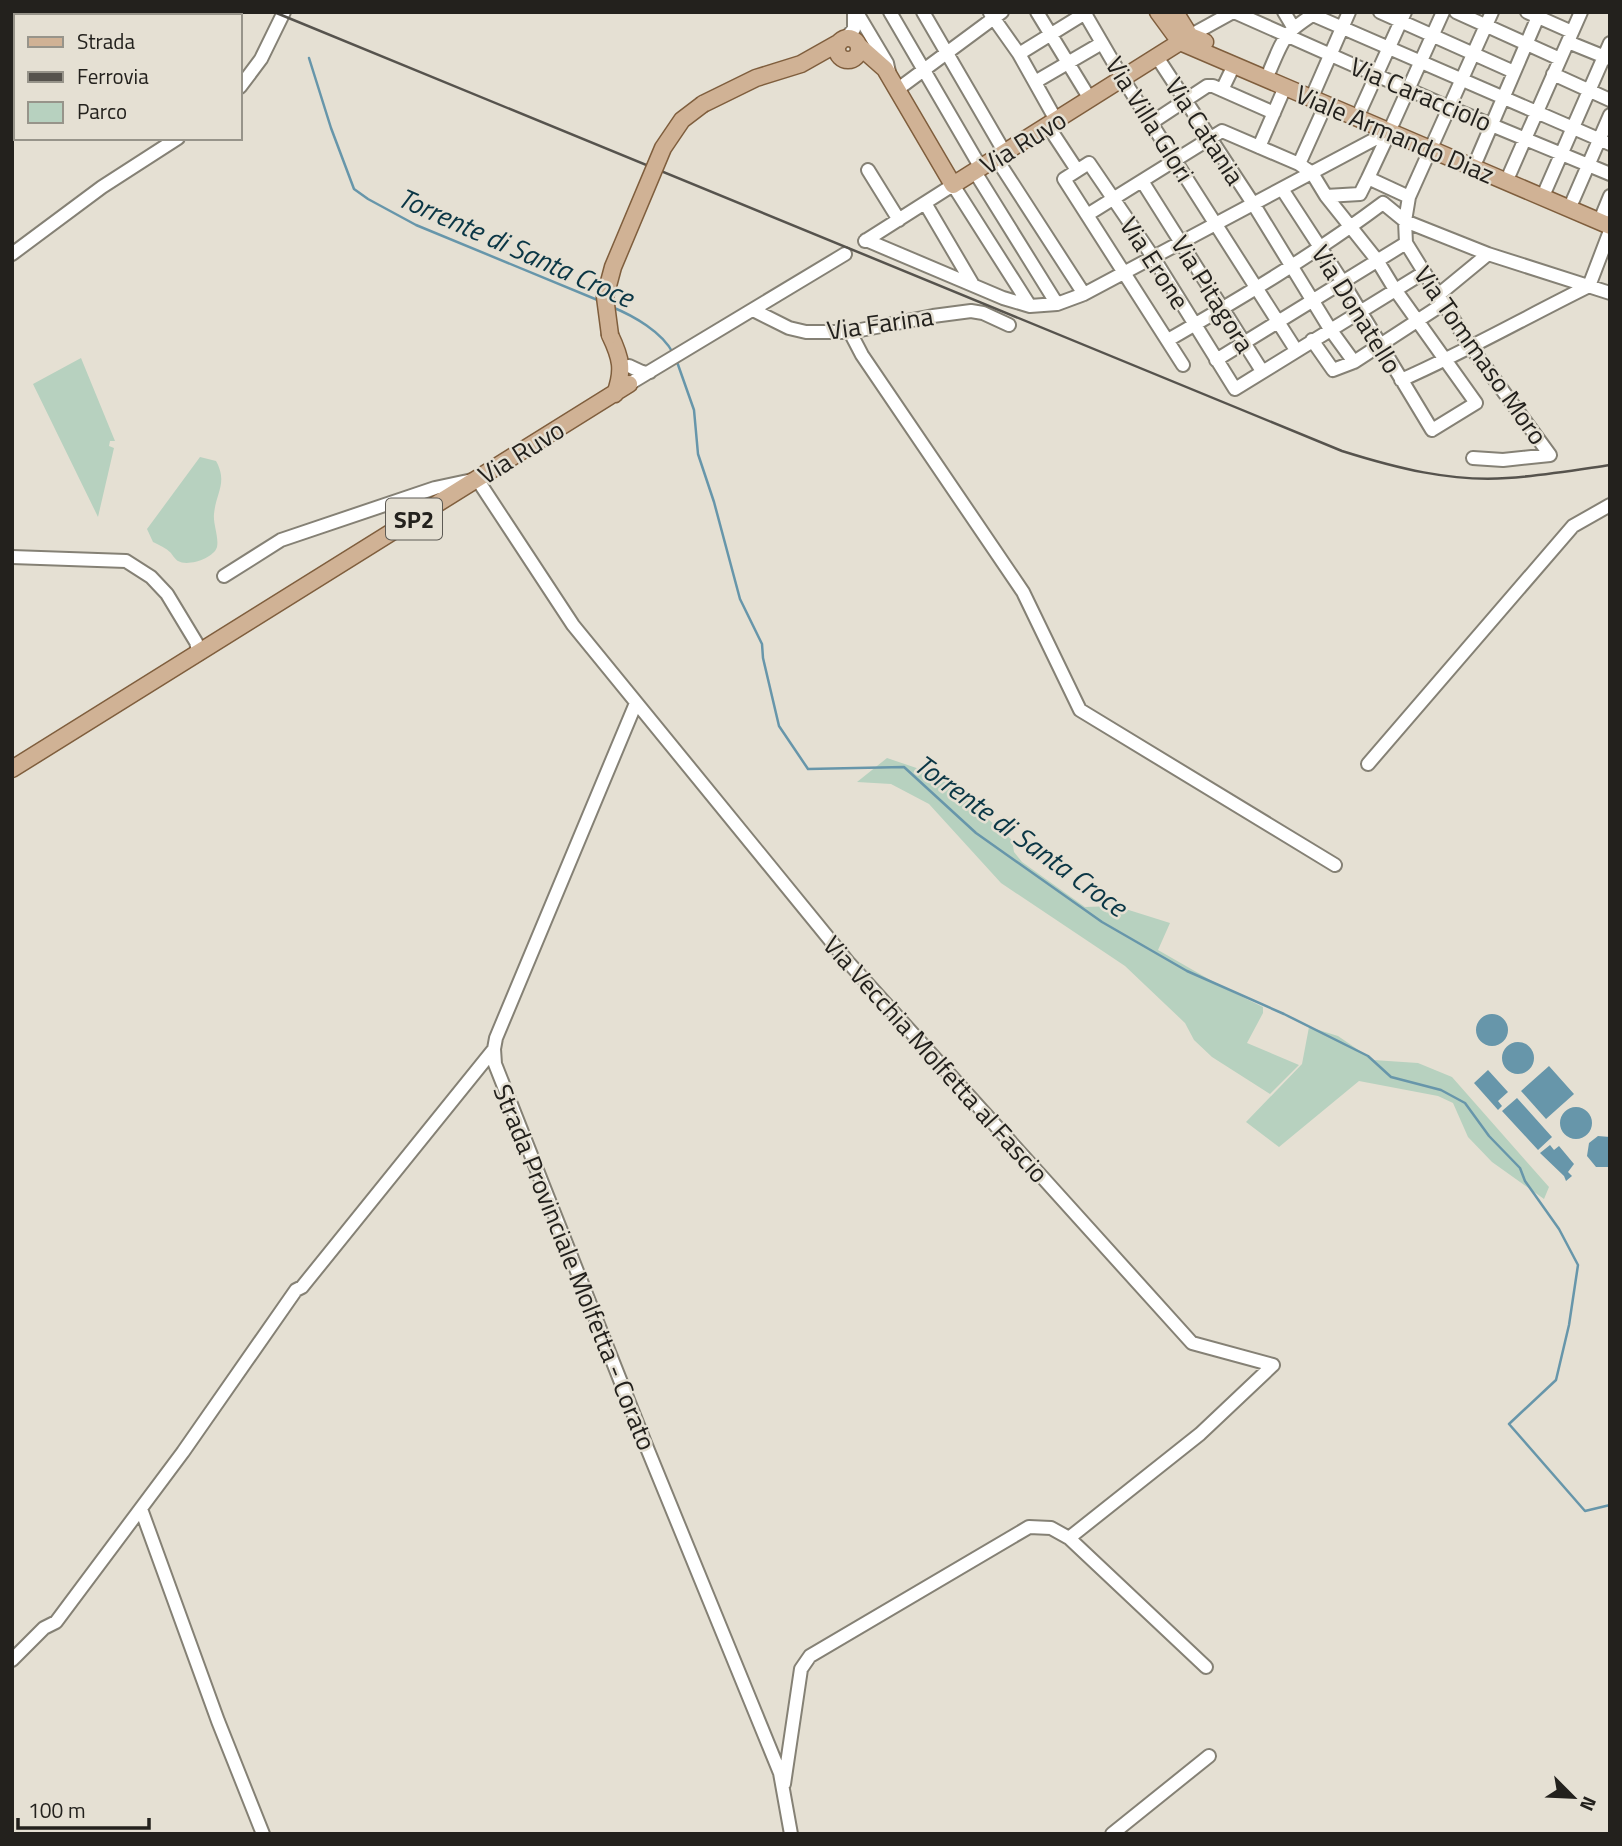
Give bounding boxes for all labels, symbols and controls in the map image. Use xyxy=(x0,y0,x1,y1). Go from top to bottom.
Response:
legend xyxy=(14,14,242,140)
text: Strada xyxy=(77,25,135,57)
street label: Via Caracciolo xyxy=(1344,47,1498,141)
street label: Via Villa Glori xyxy=(1096,49,1204,189)
text: Ferrovia xyxy=(77,60,149,92)
street label: Via Catania xyxy=(1156,69,1254,193)
street label: Viale Armando Diaz xyxy=(1290,75,1500,193)
text: Parco xyxy=(77,95,127,127)
street label: Via Ruvo xyxy=(972,100,1074,184)
water label: Torrente di Santa Croce xyxy=(391,176,643,319)
street label: Via Erone xyxy=(1110,209,1200,317)
street label: Via Pitagora xyxy=(1162,228,1264,360)
street label: Via Donatello xyxy=(1302,237,1412,381)
street label: Via Tommaso Moro xyxy=(1405,258,1557,452)
street label: Via Farina xyxy=(824,296,936,350)
street label: Via Ruvo xyxy=(470,410,572,494)
road number: SP2 xyxy=(386,498,442,540)
water label: Torrente di Santa Croce xyxy=(906,743,1138,928)
street label: Via Vecchia Molfetta al Fascio xyxy=(814,927,1058,1191)
street label: Strada Provinciale Molfetta - Corato xyxy=(484,1078,666,1456)
north arrow xyxy=(1538,1762,1608,1832)
scale bar xyxy=(18,1786,149,1830)
text: N xyxy=(1573,1792,1605,1816)
text: 100 m xyxy=(28,1794,85,1826)

